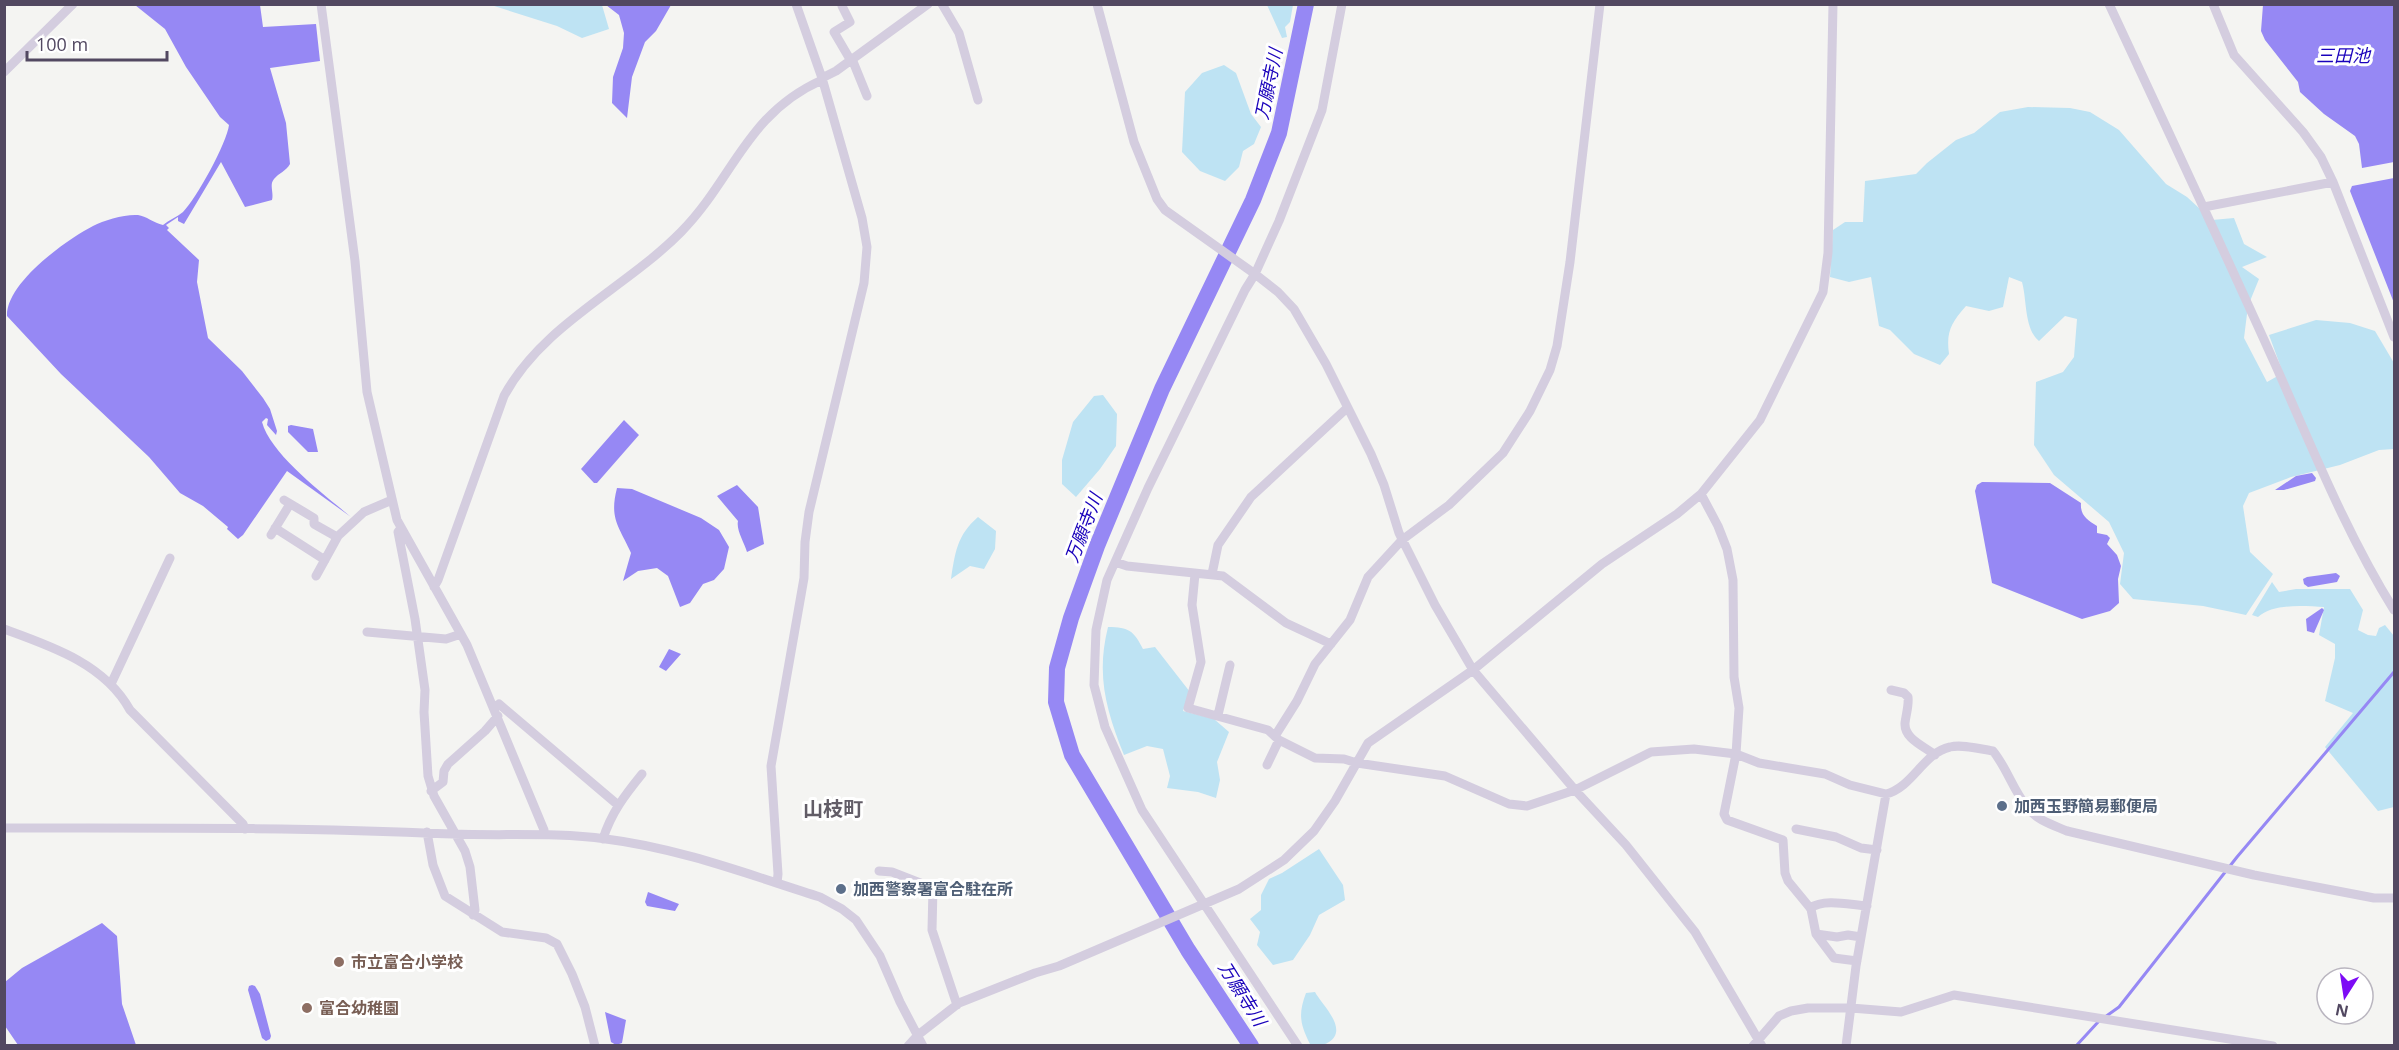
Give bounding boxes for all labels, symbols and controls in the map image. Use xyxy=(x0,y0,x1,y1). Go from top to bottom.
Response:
scale bar xyxy=(27,24,166,62)
text: 100 m xyxy=(36,32,88,56)
water label: 三田池 xyxy=(2316,43,2372,67)
water label: 万願寺川 xyxy=(1249,44,1288,122)
water label: 万願寺川 xyxy=(1059,488,1108,566)
district label: 山枝町 xyxy=(803,795,863,822)
place label: 加西玉野簡易郵便局 xyxy=(2014,795,2158,817)
marker: 加西玉野簡易郵便局 xyxy=(1995,799,2009,813)
place label: 加西警察署富合駐在所 xyxy=(853,878,1013,900)
marker: 加西警察署富合駐在所 xyxy=(834,882,848,896)
place label: 市立富合小学校 xyxy=(351,951,463,973)
marker: 市立富合小学校 xyxy=(332,955,346,969)
water label: 万願寺川 xyxy=(1214,957,1273,1032)
north arrow xyxy=(2315,966,2375,1026)
place label: 富合幼稚園 xyxy=(319,997,399,1019)
text: N xyxy=(2333,999,2351,1023)
marker: 富合幼稚園 xyxy=(300,1001,314,1015)

